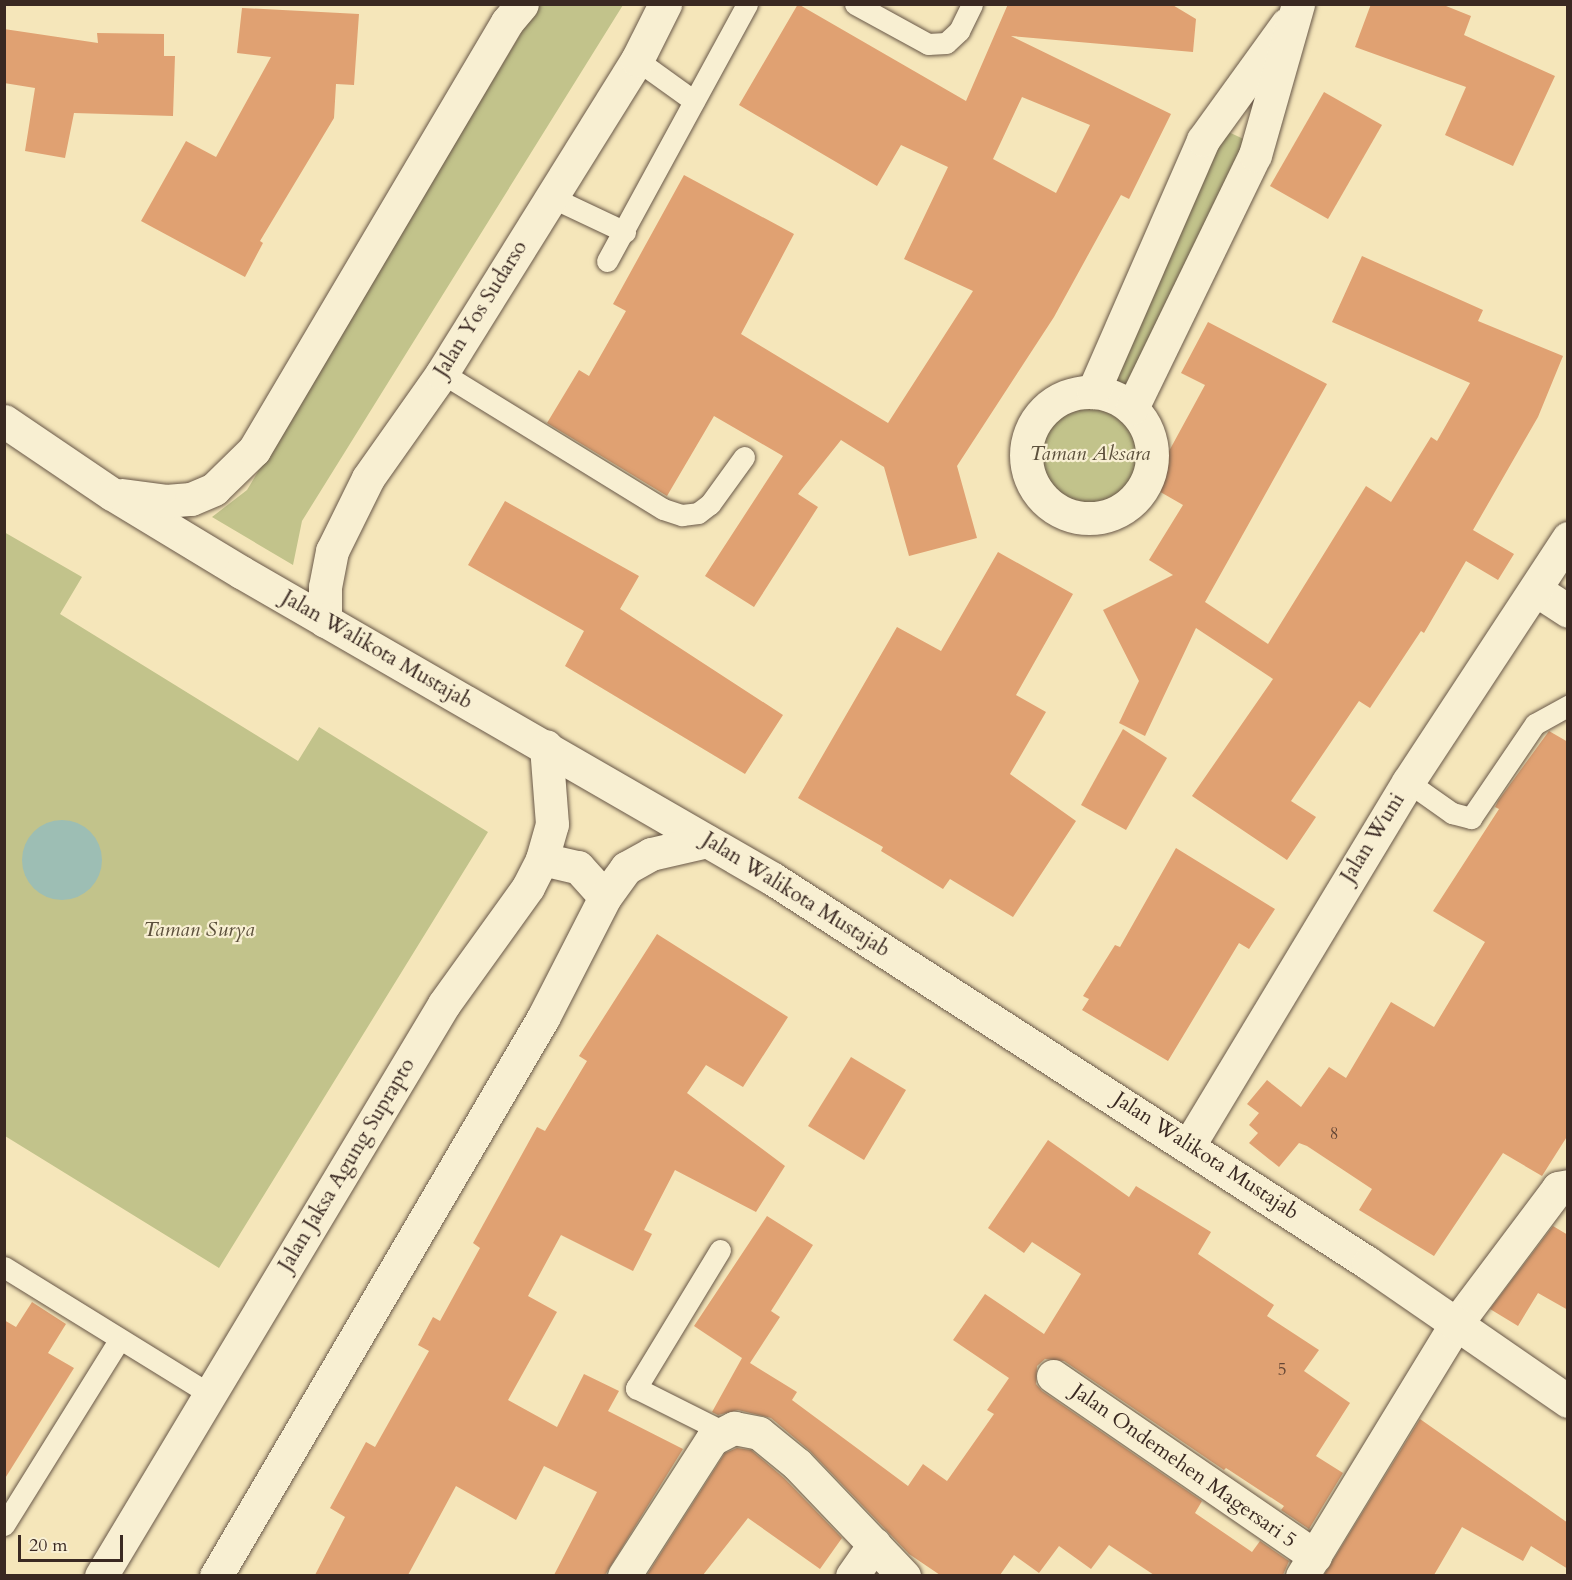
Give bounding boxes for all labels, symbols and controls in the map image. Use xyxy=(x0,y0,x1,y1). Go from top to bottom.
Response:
street label: Jalan Yos Sudarso xyxy=(429,236,533,382)
park label: Taman Aksara xyxy=(1030,441,1150,467)
street label: Jalan Walikota Mustajab xyxy=(277,585,477,715)
street label: Jalan Wuni xyxy=(1336,789,1410,887)
street label: Jalan Walikota Mustajab xyxy=(698,827,894,963)
park label: Taman Surya xyxy=(143,917,255,943)
street label: Jalan Jaksa Agung Suprapto xyxy=(273,1054,421,1276)
street label: Jalan Walikota Mustajab xyxy=(1109,1087,1303,1225)
house number: 8 xyxy=(1329,1123,1339,1145)
house number: 5 xyxy=(1277,1359,1287,1381)
street label: Jalan Ondemehen Magersari 5 xyxy=(1067,1379,1301,1553)
scale bar xyxy=(21,1523,126,1561)
text: 20 m xyxy=(29,1533,68,1558)

